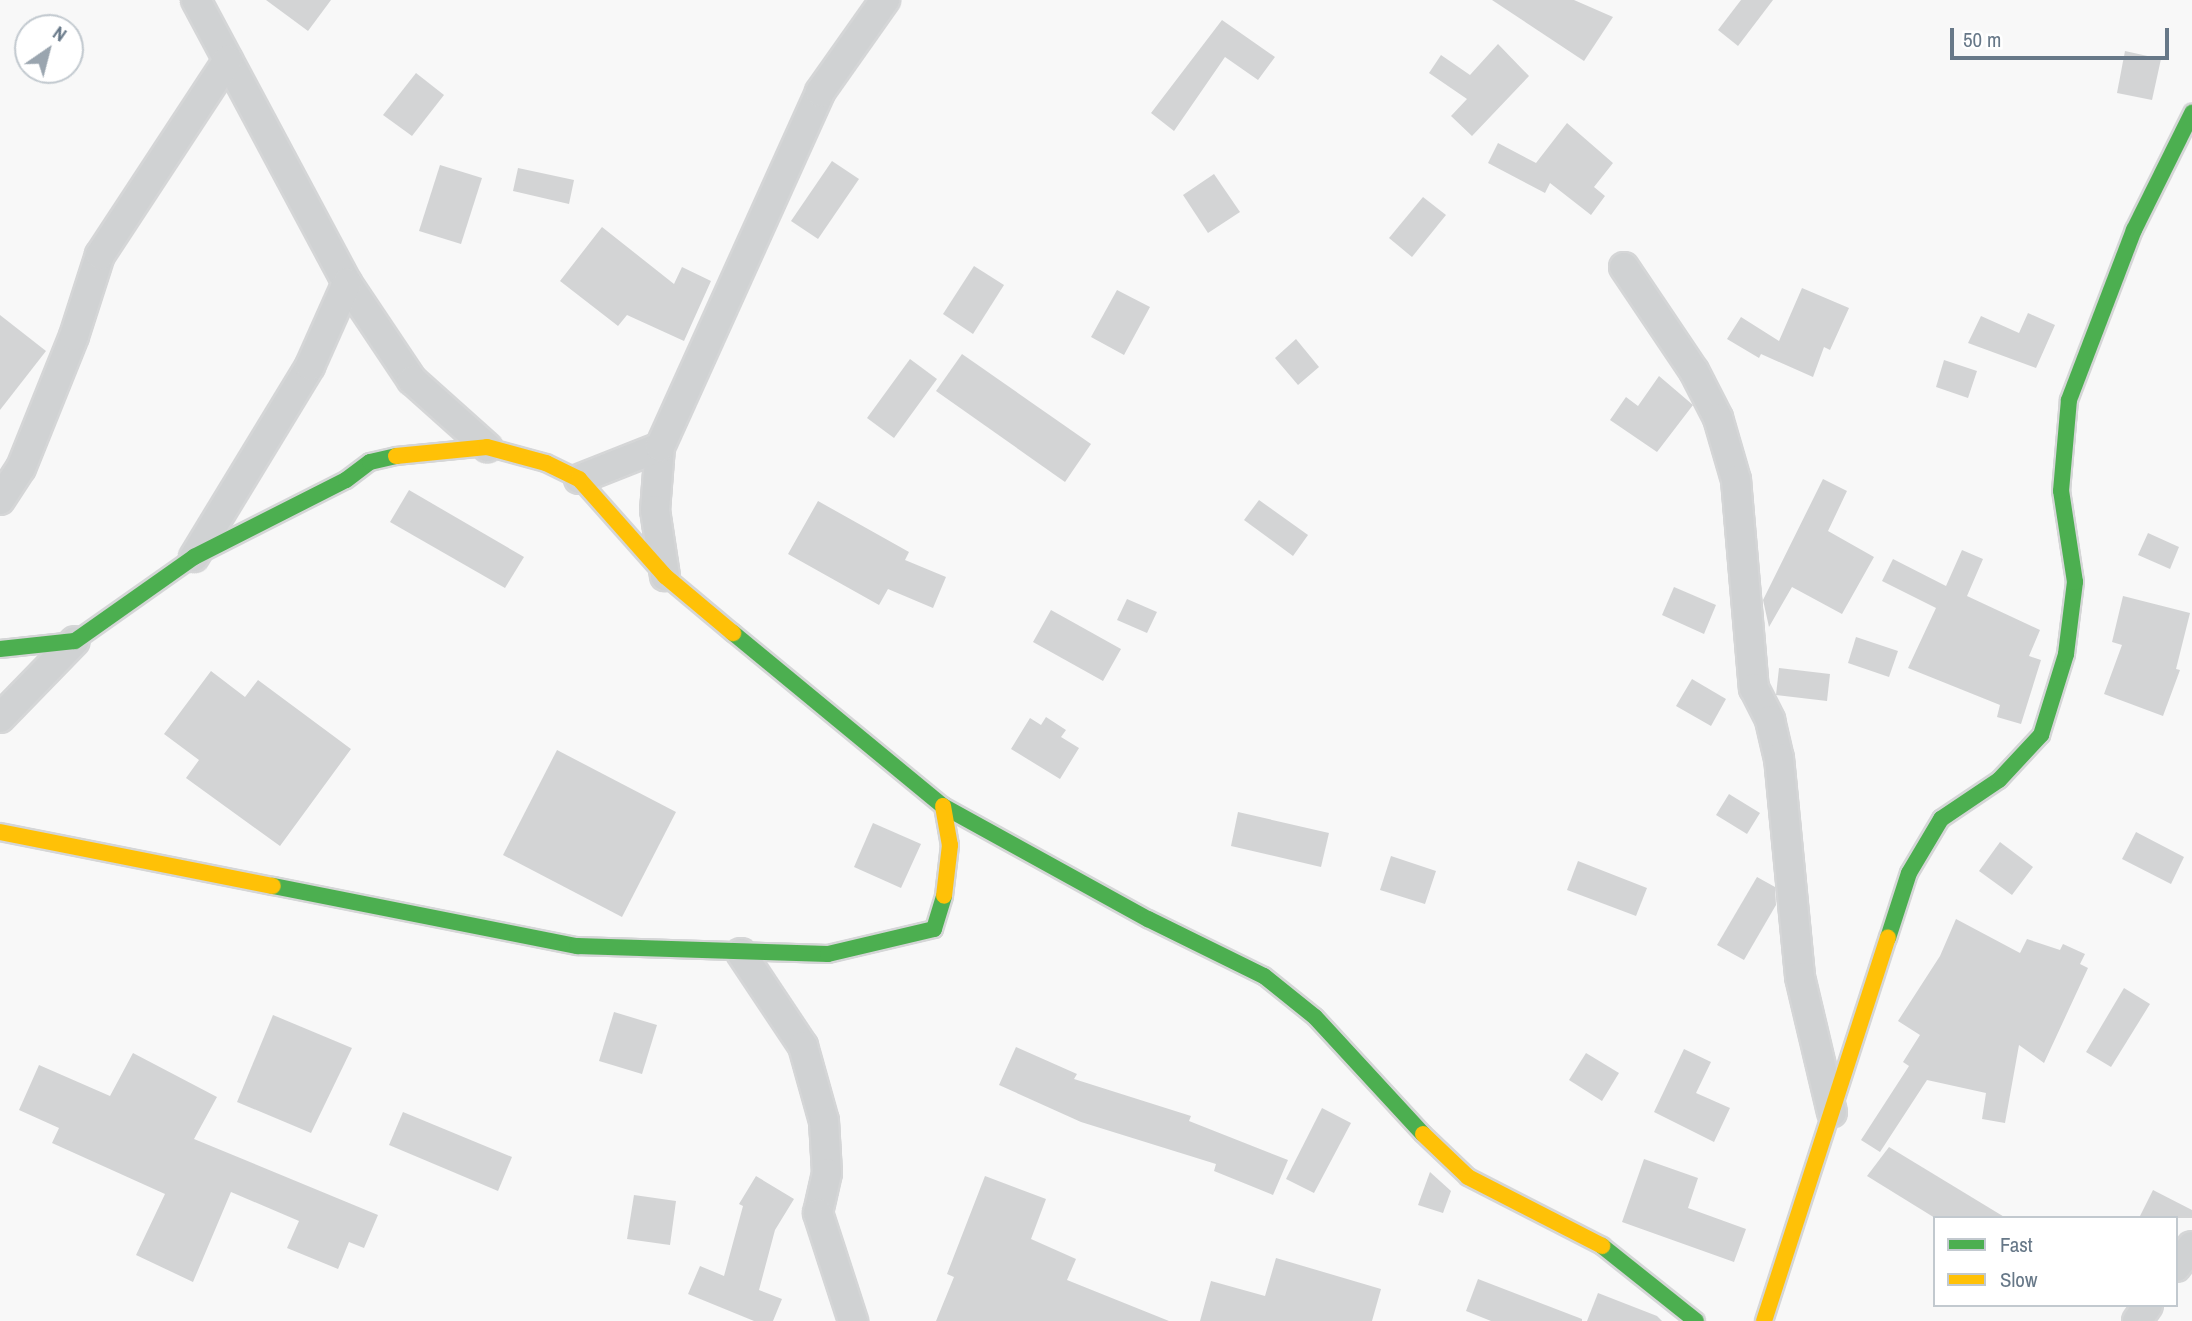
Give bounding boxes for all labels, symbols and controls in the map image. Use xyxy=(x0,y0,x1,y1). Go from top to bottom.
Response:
north arrow xyxy=(14,14,84,84)
scale bar xyxy=(1954,14,2173,58)
text: N xyxy=(48,20,72,47)
text: 50 m xyxy=(1963,25,2001,54)
legend xyxy=(1933,1216,2178,1307)
text: Fast xyxy=(2000,1230,2033,1259)
text: Slow xyxy=(2000,1265,2037,1294)

